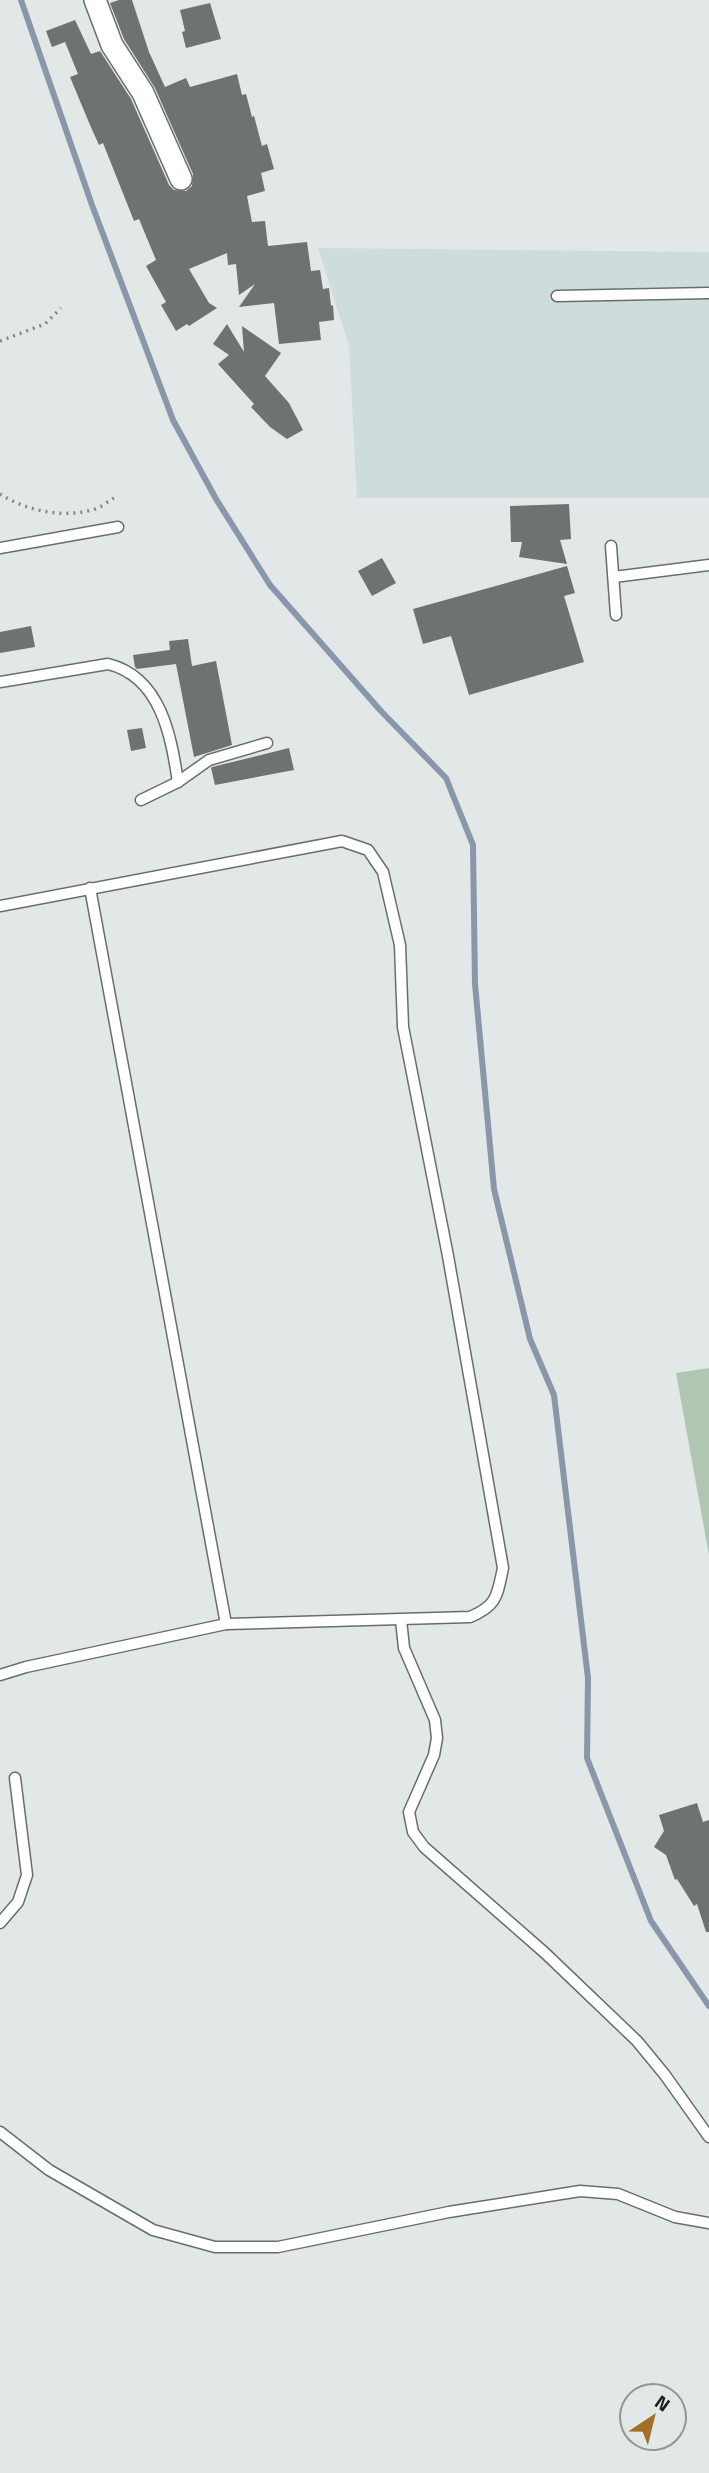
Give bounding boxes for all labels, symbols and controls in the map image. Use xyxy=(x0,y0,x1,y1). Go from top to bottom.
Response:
north arrow xyxy=(618,2382,688,2452)
text: N xyxy=(649,2387,677,2418)

